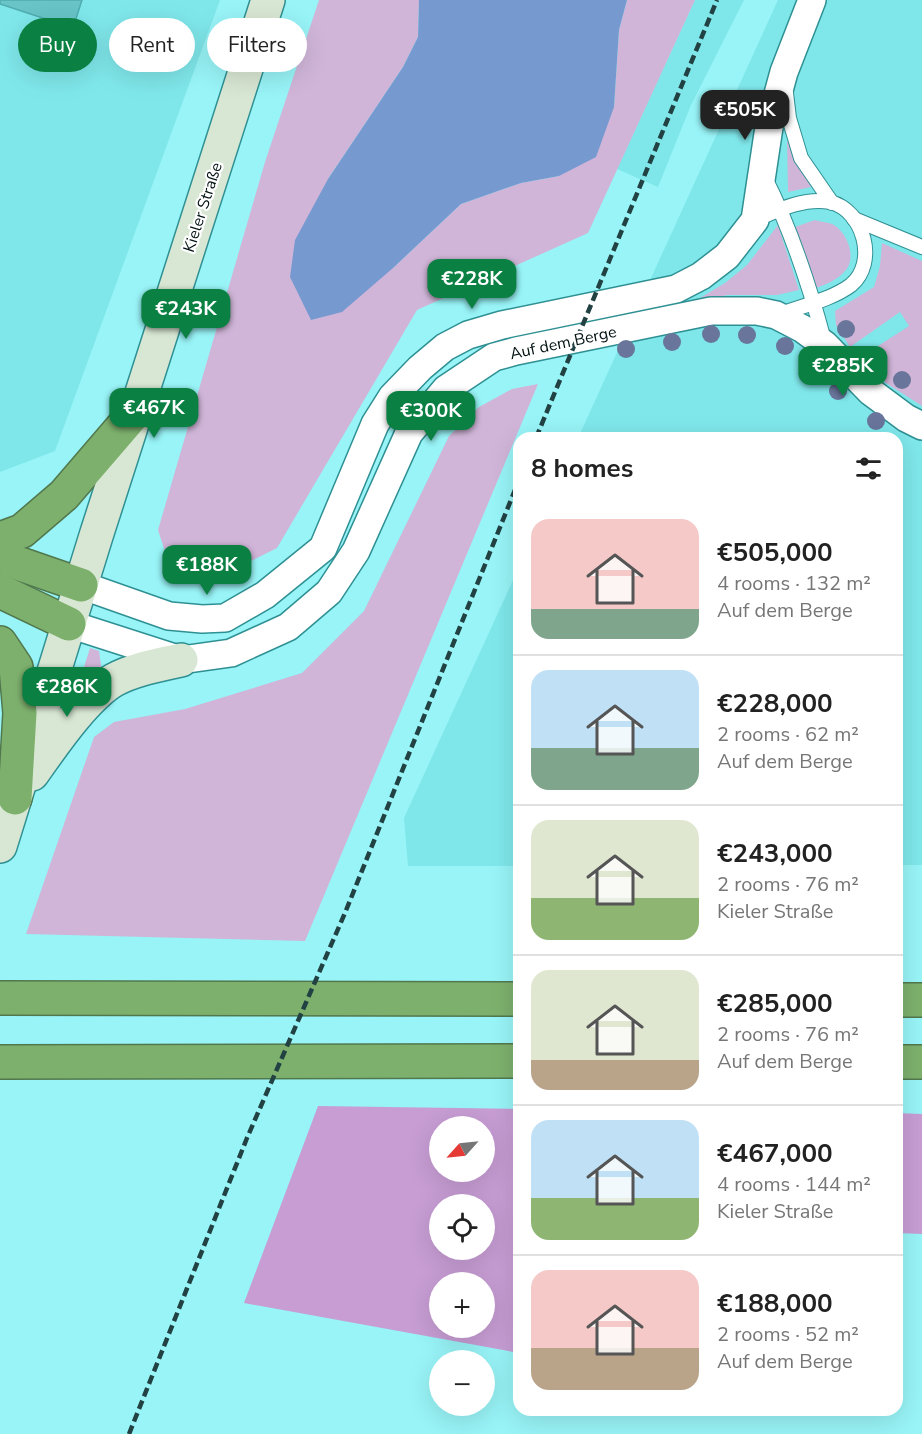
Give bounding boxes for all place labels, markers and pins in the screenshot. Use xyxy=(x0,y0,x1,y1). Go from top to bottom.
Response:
pin: €505K xyxy=(703,90,787,141)
pin: €228K xyxy=(430,259,514,310)
pin: €243K xyxy=(144,289,228,340)
pin: €285K xyxy=(801,346,885,397)
pin: €467K xyxy=(112,388,196,439)
pin: €300K xyxy=(389,391,473,442)
pin: €188K xyxy=(165,545,249,596)
pin: €286K xyxy=(25,667,109,718)

